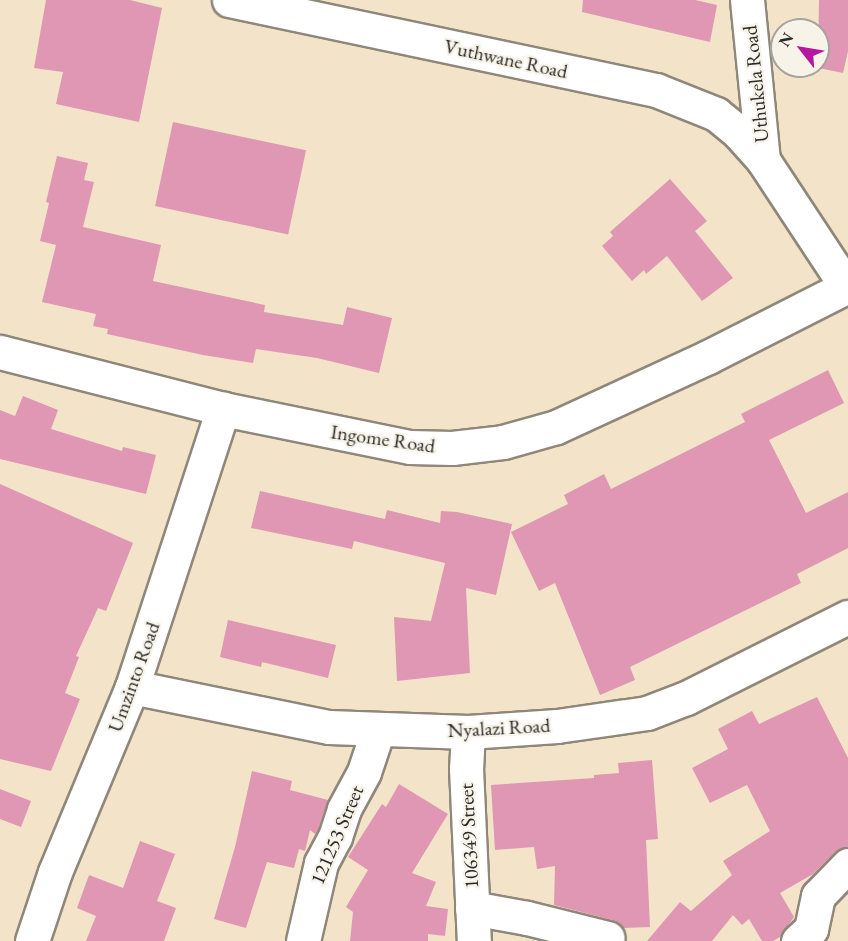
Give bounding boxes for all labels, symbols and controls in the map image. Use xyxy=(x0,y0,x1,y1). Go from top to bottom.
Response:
north arrow xyxy=(770,18,830,78)
street label: Uthukela Road xyxy=(738,24,774,144)
text: N xyxy=(774,29,798,50)
street label: Vuthwane Road xyxy=(442,34,570,84)
street label: Ingome Road xyxy=(329,420,437,458)
street label: Umzinto Road xyxy=(103,619,165,735)
street label: Nyalazi Road xyxy=(447,713,551,743)
street label: 121253 Street xyxy=(305,782,369,888)
street label: 106349 Street xyxy=(454,783,484,889)

